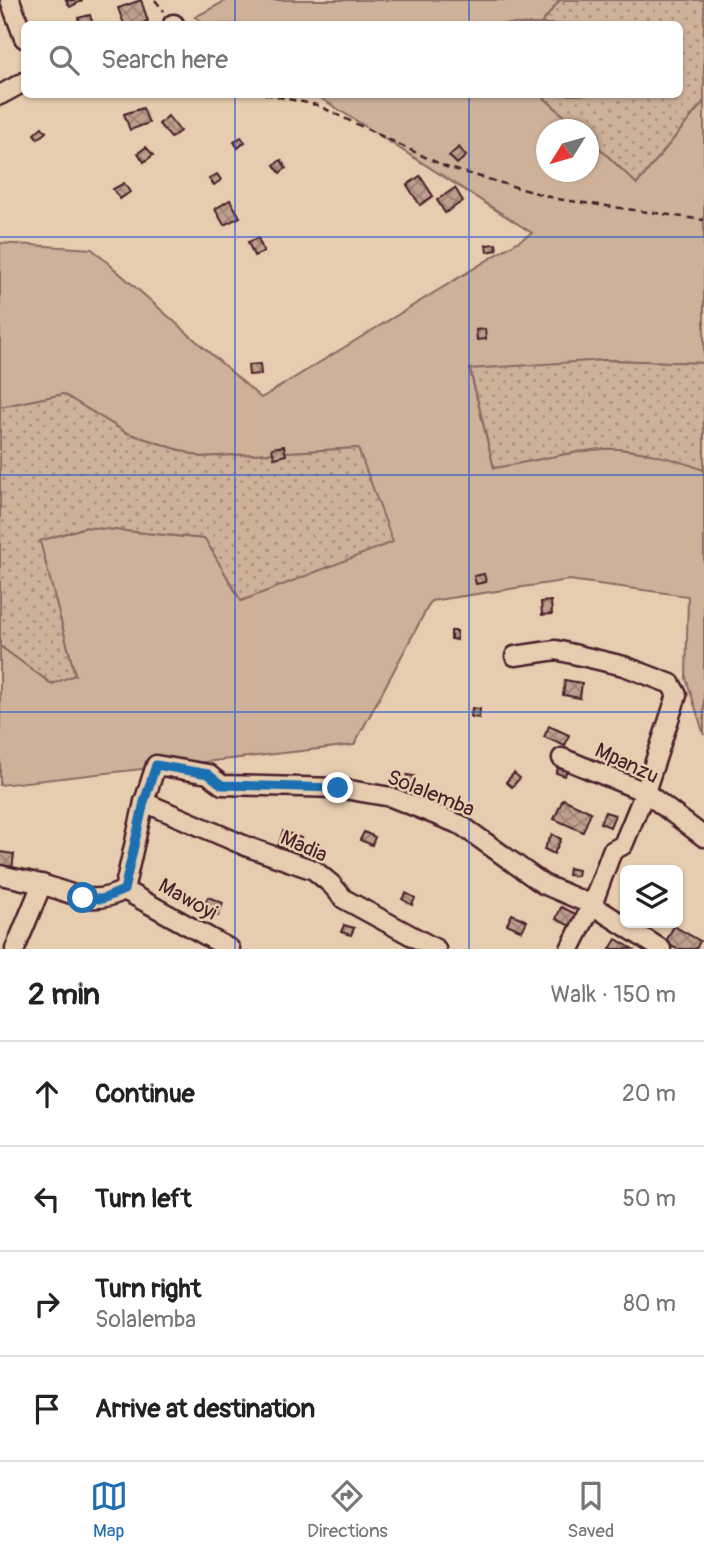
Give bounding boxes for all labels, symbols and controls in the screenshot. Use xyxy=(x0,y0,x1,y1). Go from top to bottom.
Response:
search box xyxy=(21,21,683,98)
icon: search xyxy=(45,41,83,79)
text: Search here xyxy=(101,44,228,76)
north arrow xyxy=(536,119,599,182)
street label: Mpanzu xyxy=(590,737,663,790)
street label: Solalemba xyxy=(383,764,479,823)
route end xyxy=(322,772,353,803)
street label: Madia xyxy=(276,824,332,869)
map controls xyxy=(620,865,683,928)
button: layers xyxy=(620,865,683,928)
street label: Mawoyi xyxy=(154,872,222,927)
route start xyxy=(67,882,98,913)
text: 2 min xyxy=(28,976,100,1013)
text: Walk · 150 m xyxy=(551,980,676,1009)
icon: ahead xyxy=(28,1075,66,1113)
text: Continue xyxy=(95,1078,195,1110)
text: 20 m xyxy=(622,1079,676,1108)
icon: left xyxy=(28,1180,66,1218)
text: Turn left xyxy=(95,1183,191,1215)
text: 50 m xyxy=(622,1184,676,1213)
text: Turn right xyxy=(95,1273,201,1305)
icon: right xyxy=(28,1285,66,1323)
text: 80 m xyxy=(623,1289,676,1318)
text: Solalemba xyxy=(95,1305,196,1334)
icon: arrive xyxy=(28,1390,66,1428)
text: Arrive at destination xyxy=(95,1393,315,1425)
tab: Map xyxy=(90,1477,128,1543)
tab: Directions xyxy=(307,1477,388,1543)
tab: Saved xyxy=(567,1477,614,1543)

